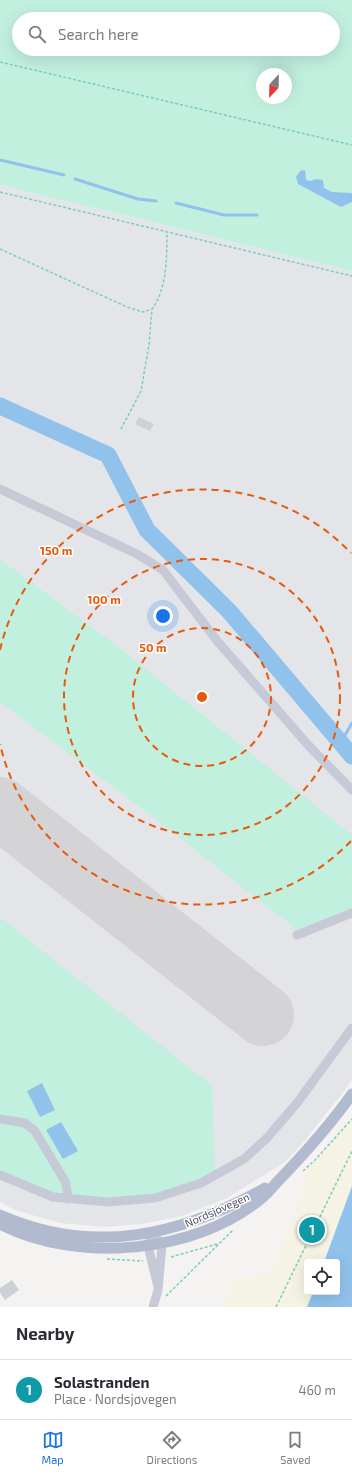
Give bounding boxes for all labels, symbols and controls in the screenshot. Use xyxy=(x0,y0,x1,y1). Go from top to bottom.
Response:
search box xyxy=(12,12,340,56)
icon: search xyxy=(26,23,48,45)
text: Search here xyxy=(58,25,139,43)
north arrow xyxy=(256,68,292,104)
text: 150 m xyxy=(40,543,72,557)
text: 100 m xyxy=(87,592,121,606)
your location xyxy=(153,606,173,626)
text: 50 m xyxy=(139,640,167,654)
centre of rings xyxy=(195,690,209,704)
street label: Nordsjøvegen xyxy=(183,1190,251,1230)
pin: 1 xyxy=(299,1215,325,1245)
map controls xyxy=(304,1259,340,1295)
button: locate xyxy=(304,1259,340,1295)
text: Nearby xyxy=(16,1323,74,1343)
text: Solastranden xyxy=(54,1373,150,1391)
text: 1 xyxy=(26,1382,32,1398)
text: 460 m xyxy=(298,1382,336,1398)
text: Place · Nordsjøvegen xyxy=(54,1391,177,1407)
tab: Map xyxy=(42,1429,64,1466)
tab: Directions xyxy=(147,1429,197,1466)
tab: Saved xyxy=(280,1429,311,1466)

